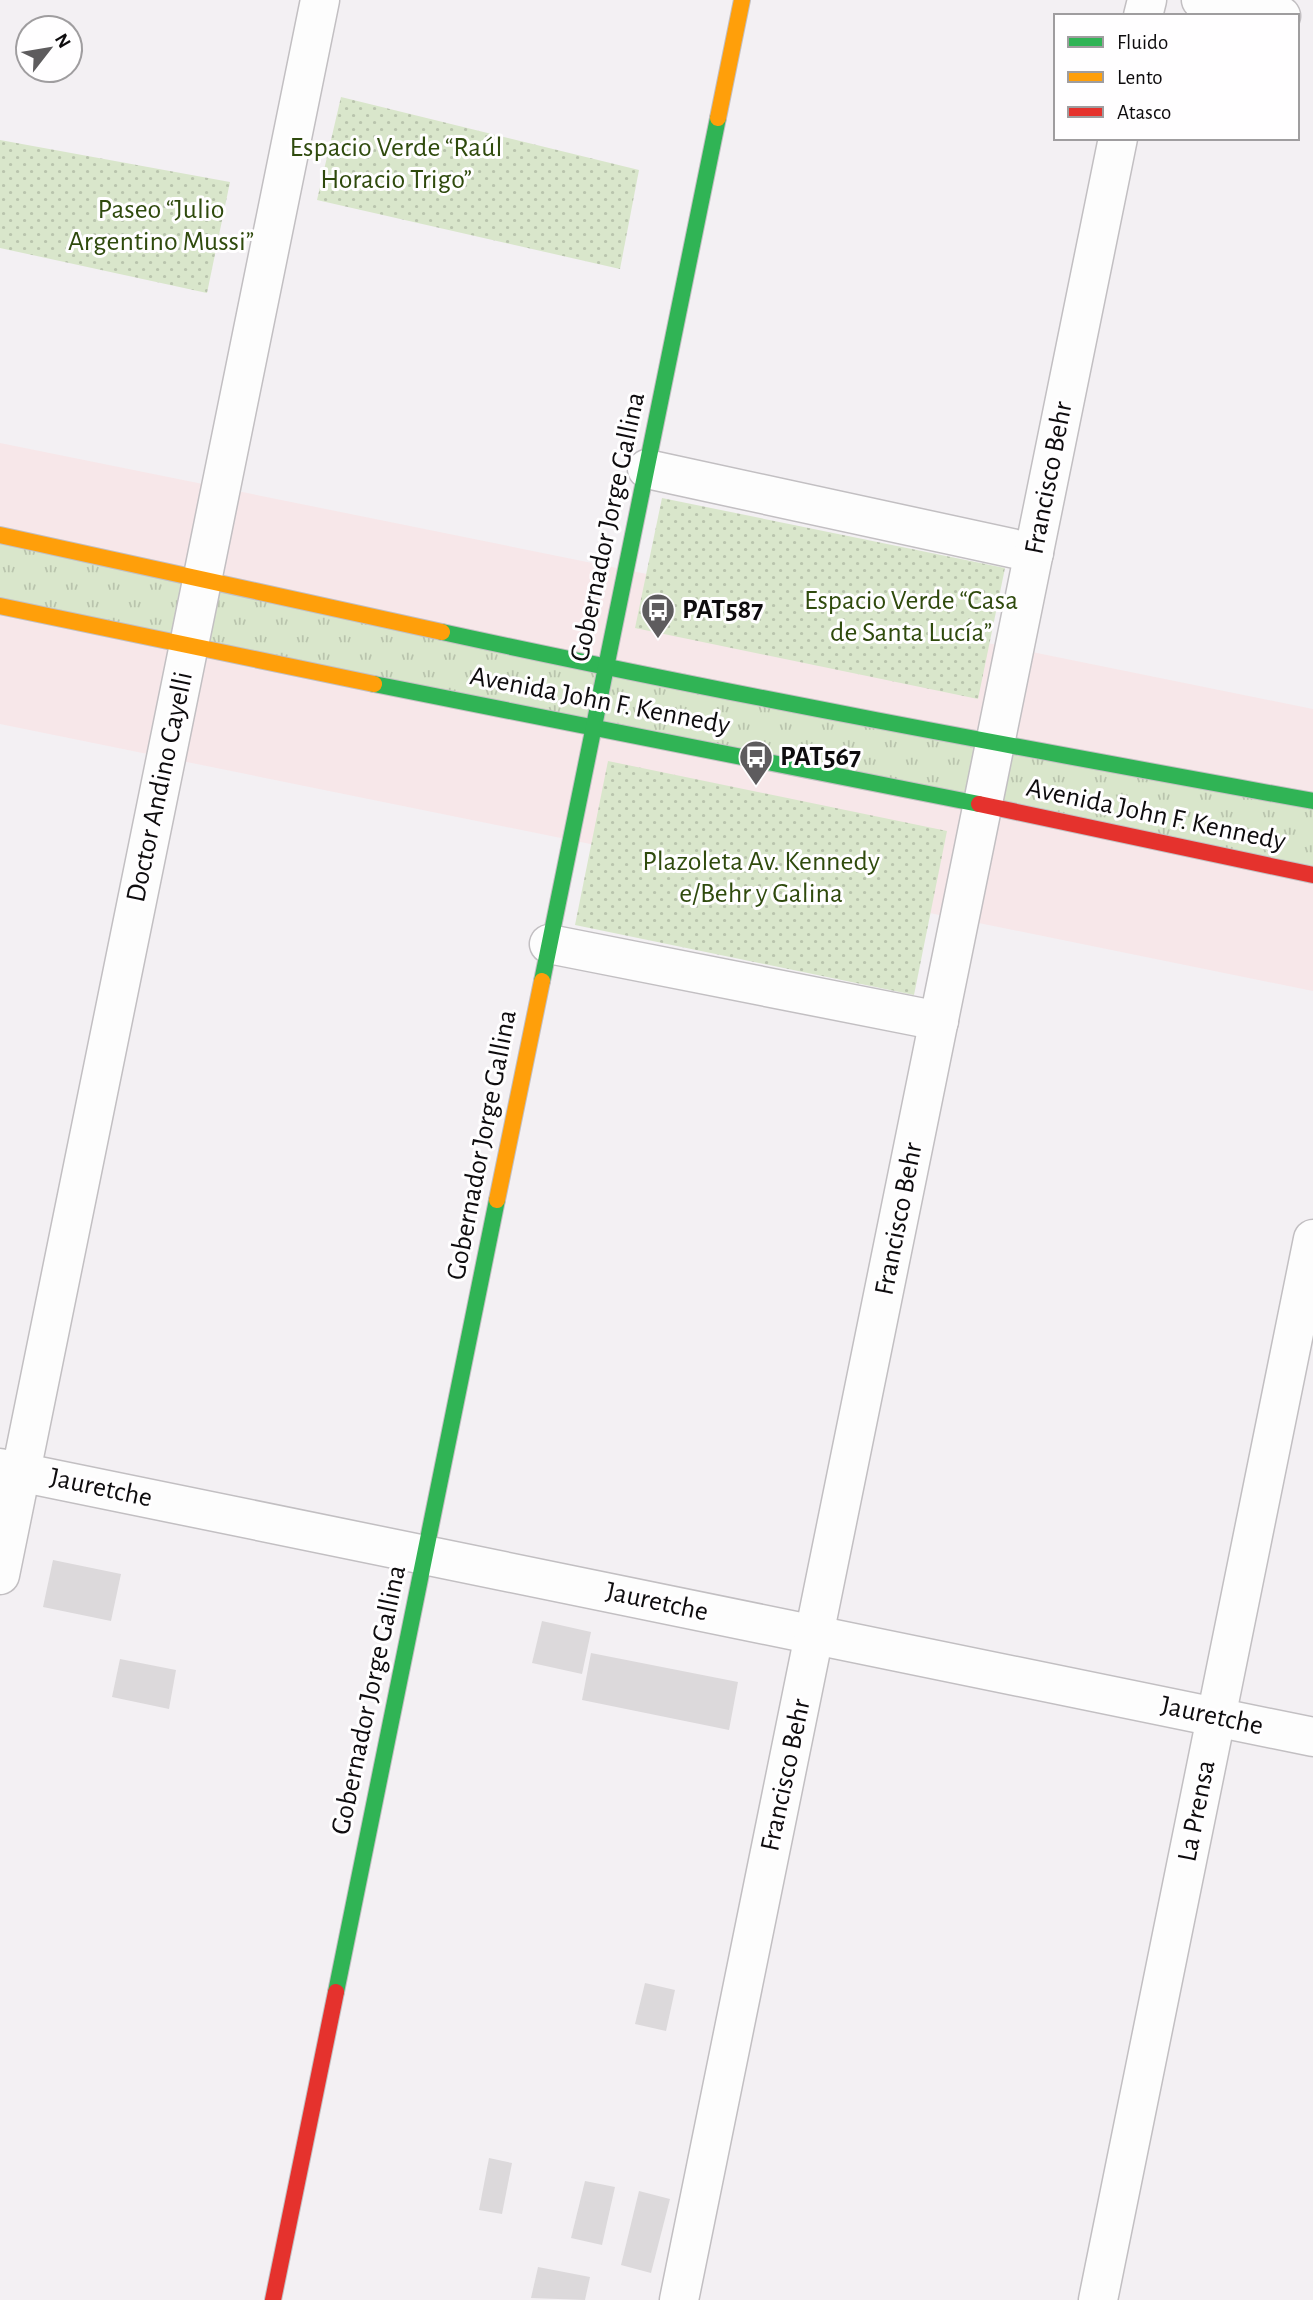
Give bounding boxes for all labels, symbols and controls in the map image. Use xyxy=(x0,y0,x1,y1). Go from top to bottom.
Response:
north arrow xyxy=(14,14,84,84)
legend xyxy=(1054,14,1299,140)
text: N xyxy=(51,30,74,52)
text: Fluido xyxy=(1117,32,1168,53)
text: Lento xyxy=(1117,67,1163,88)
text: Atasco xyxy=(1117,102,1171,123)
park label: Espacio Verde “Raúl Horacio Trigo” xyxy=(290,134,502,194)
park label: Paseo “Julio Argentino Mussi” xyxy=(68,196,254,256)
street label: Gobernador Jorge Gallina xyxy=(566,390,650,664)
street label: Francisco Behr xyxy=(1020,399,1078,557)
park label: Espacio Verde “Casa de Santa Lucía” xyxy=(804,587,1018,647)
bus stop icon: PAT587 xyxy=(639,591,677,640)
place label: PAT587 xyxy=(682,596,763,624)
street label: Avenida John F. Kennedy xyxy=(468,662,732,740)
street label: Doctor Andino Cayelli xyxy=(122,669,198,905)
bus stop icon: PAT567 xyxy=(737,738,775,787)
place label: PAT567 xyxy=(780,743,861,771)
street label: Avenida John F. Kennedy xyxy=(1024,774,1288,856)
park label: Plazoleta Av. Kennedy e/Behr y Galina xyxy=(642,848,880,908)
street label: Gobernador Jorge Gallina xyxy=(442,1008,522,1282)
street label: Francisco Behr xyxy=(870,1140,928,1298)
street label: Jauretche xyxy=(47,1464,155,1512)
street label: Gobernador Jorge Gallina xyxy=(327,1563,411,1837)
street label: Jauretche xyxy=(603,1578,711,1626)
street label: Jauretche xyxy=(1158,1692,1266,1740)
street label: Francisco Behr xyxy=(756,1696,816,1854)
street label: La Prensa xyxy=(1173,1758,1221,1864)

